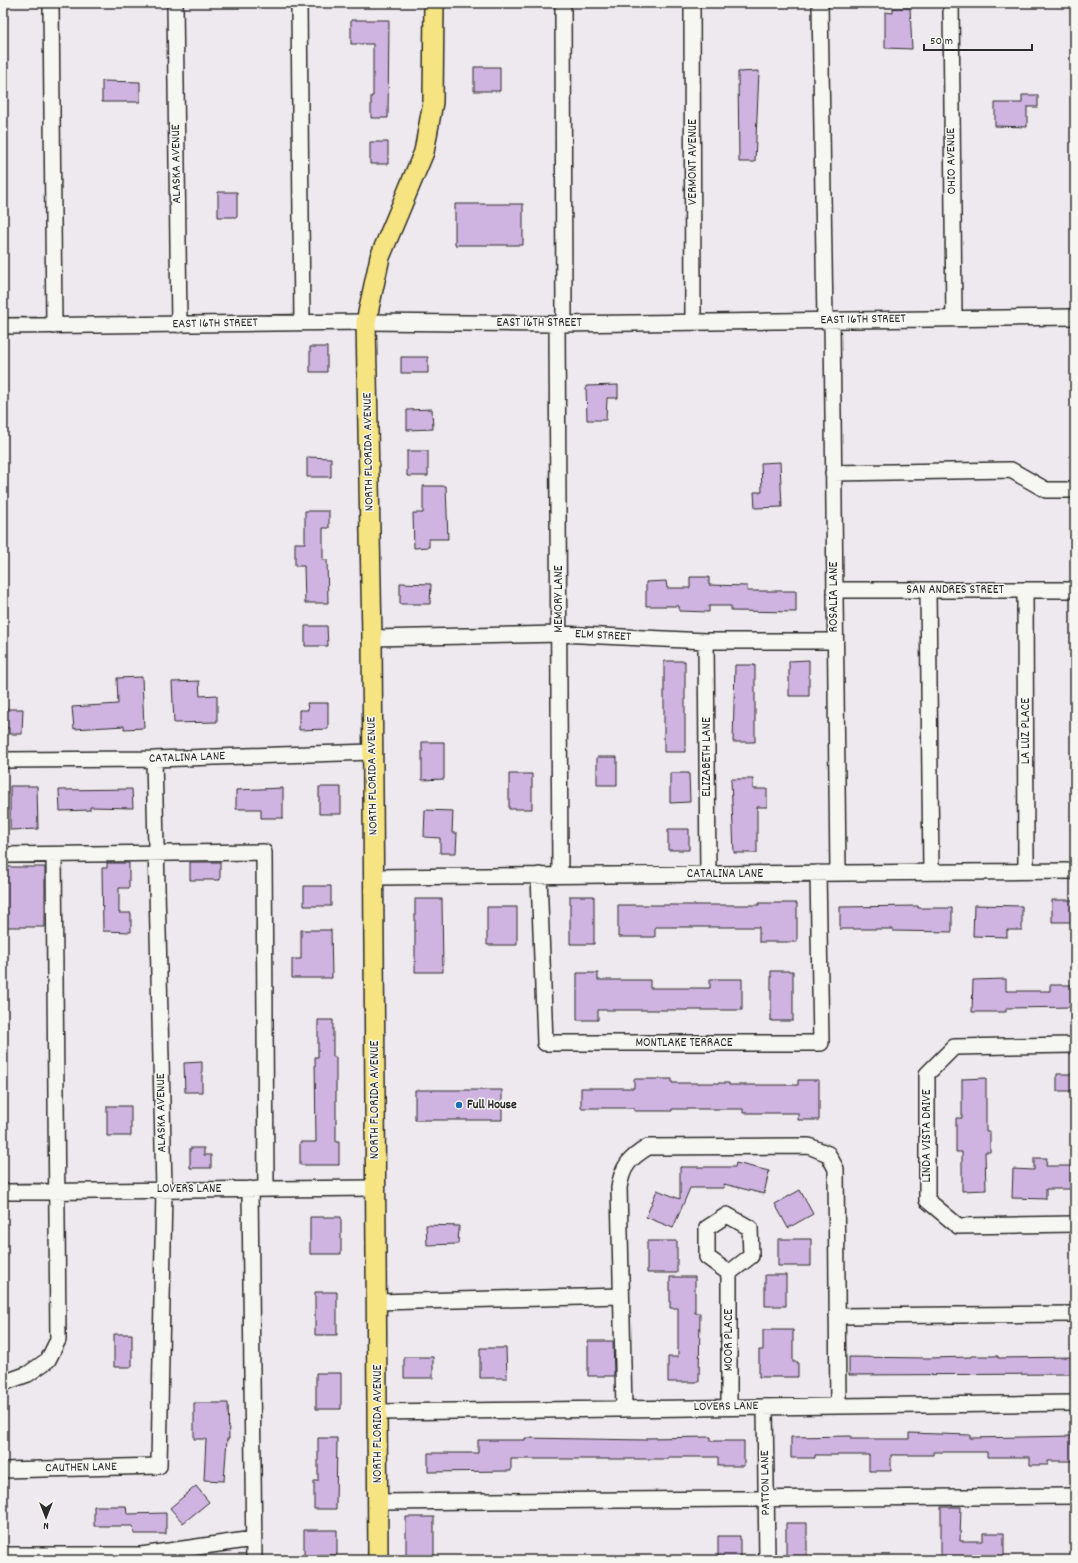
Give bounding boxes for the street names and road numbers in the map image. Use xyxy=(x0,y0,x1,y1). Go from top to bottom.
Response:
street label: VERMONT AVENUE xyxy=(684,119,703,205)
street label: ALASKA AVENUE xyxy=(167,124,187,204)
street label: OHIO AVENUE xyxy=(942,128,962,194)
street label: EAST 16TH STREET xyxy=(820,310,906,330)
street label: EAST 16TH STREET xyxy=(172,314,258,334)
street label: EAST 16TH STREET xyxy=(496,314,582,333)
street label: NORTH FLORIDA AVENUE xyxy=(358,392,380,511)
street label: ROSALIA LANE xyxy=(825,562,844,632)
street label: MEMORY LANE xyxy=(550,565,569,633)
street label: SAN ANDRES STREET xyxy=(906,581,1004,600)
street label: ELM STREET xyxy=(574,625,632,647)
street label: LA LUZ PLACE xyxy=(1017,698,1036,764)
street label: NORTH FLORIDA AVENUE xyxy=(362,716,384,835)
street label: ELIZABETH LANE xyxy=(698,717,717,797)
street label: CATALINA LANE xyxy=(148,747,226,769)
street label: CATALINA LANE xyxy=(687,865,763,884)
street label: MONTLAKE TERRACE xyxy=(635,1034,733,1053)
street label: NORTH FLORIDA AVENUE xyxy=(366,1041,385,1159)
street label: ALASKA AVENUE xyxy=(152,1073,172,1153)
street label: LINDA VISTA DRIVE xyxy=(918,1089,937,1183)
street label: LOVERS LANE xyxy=(157,1180,221,1199)
street label: MOOR PLACE xyxy=(720,1309,739,1371)
street label: NORTH FLORIDA AVENUE xyxy=(369,1365,388,1483)
street label: LOVERS LANE xyxy=(693,1397,759,1417)
street label: PATTON LANE xyxy=(756,1450,776,1516)
street label: CAUTHEN LANE xyxy=(45,1458,117,1478)

